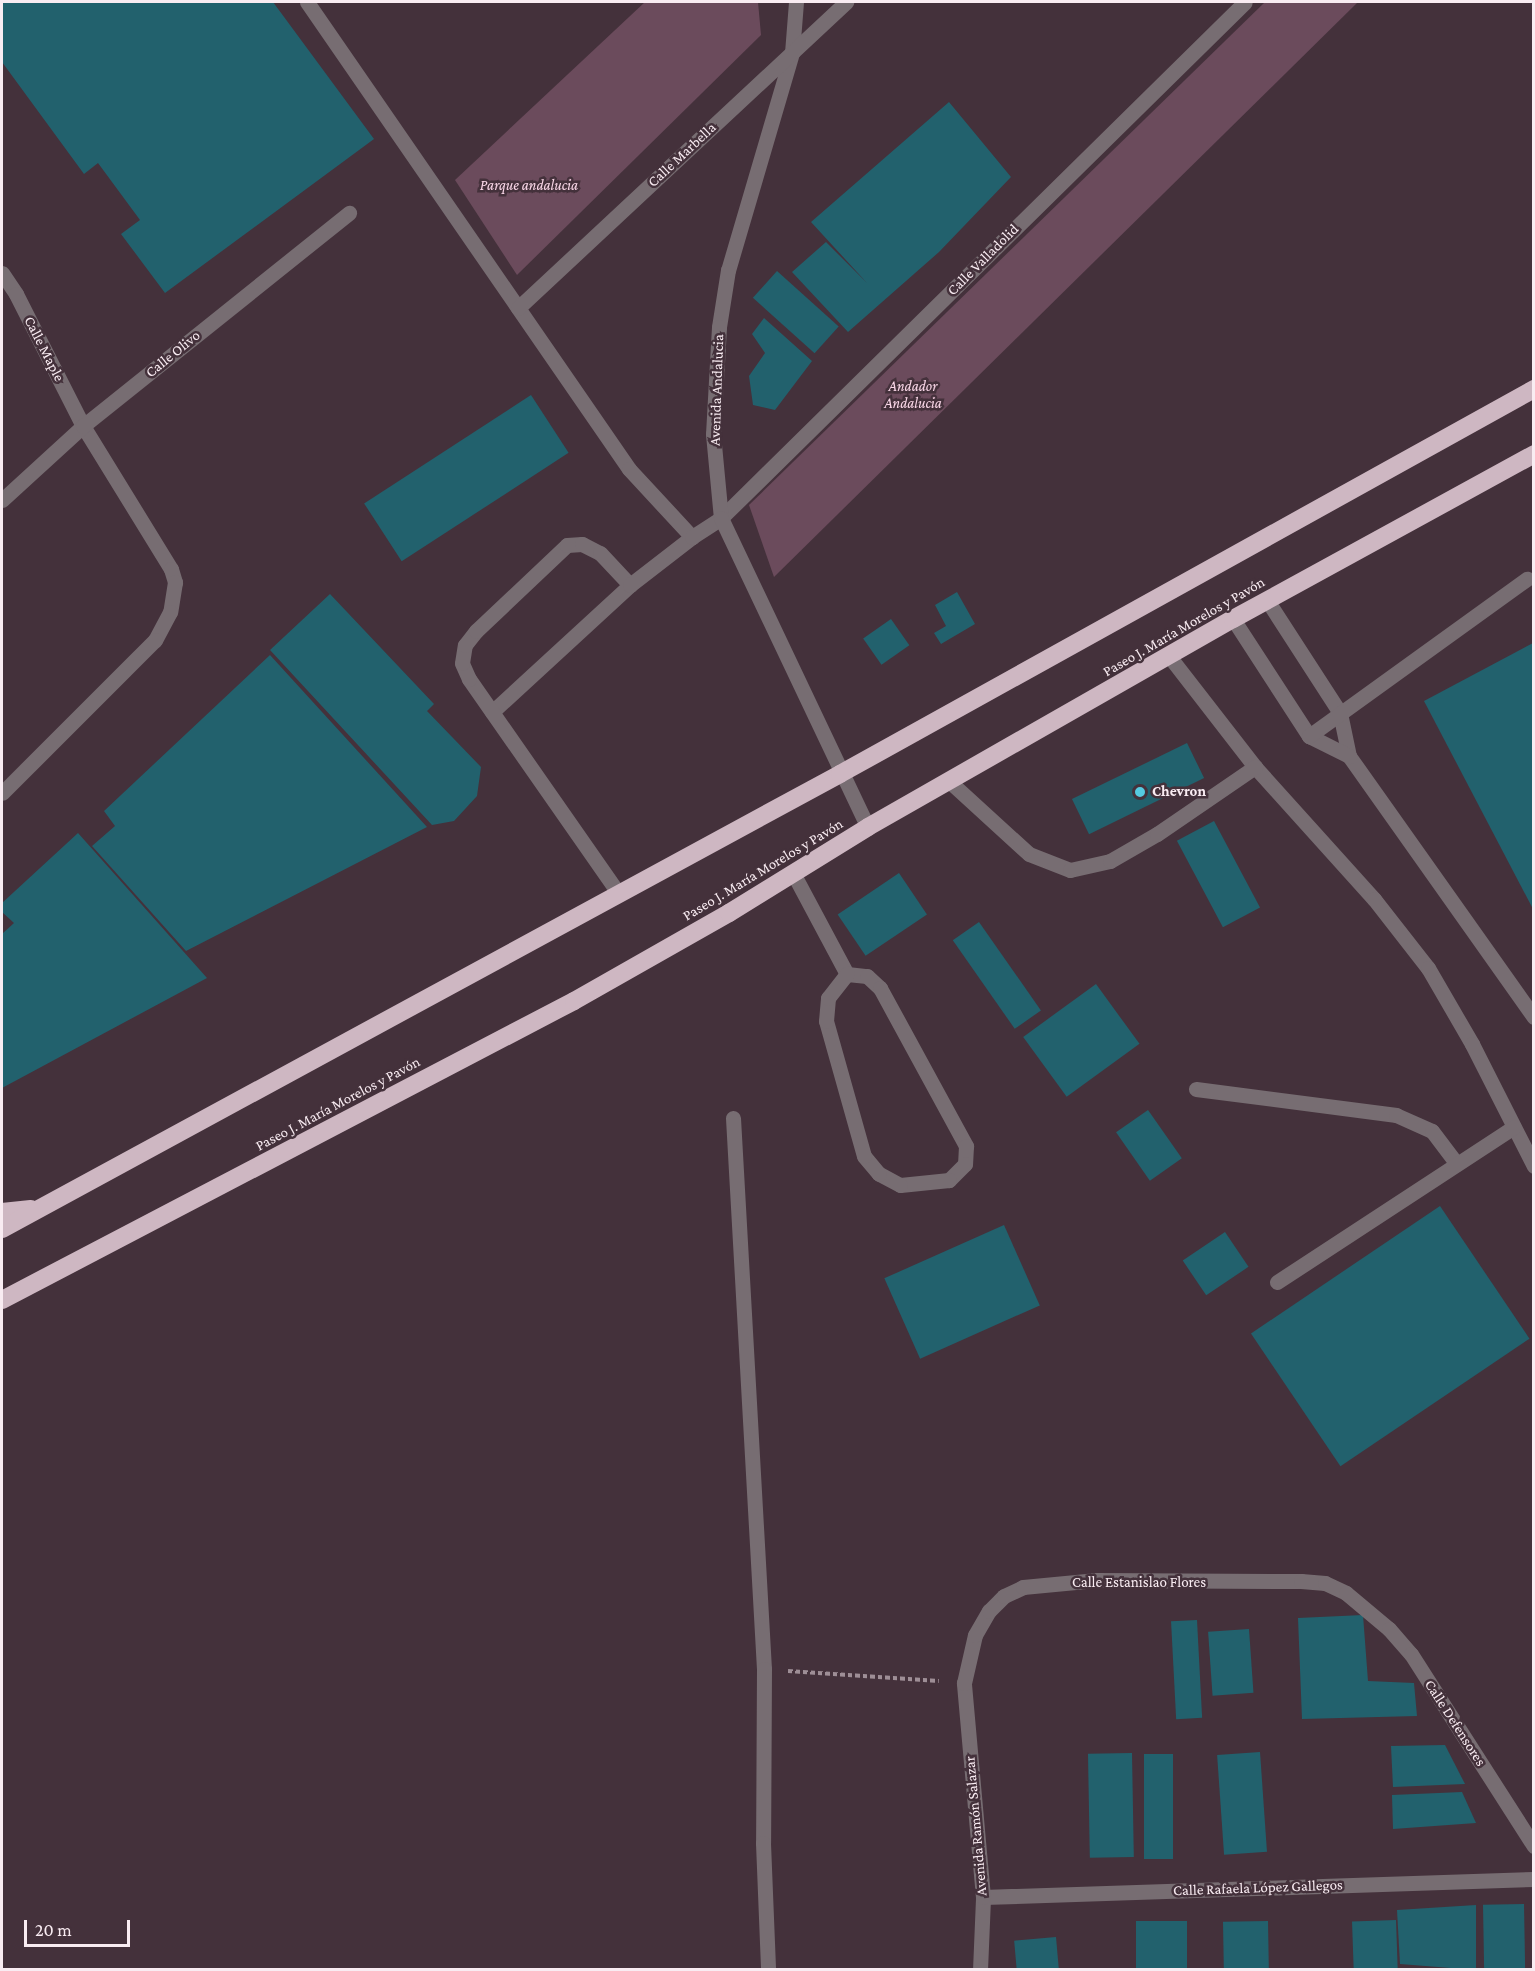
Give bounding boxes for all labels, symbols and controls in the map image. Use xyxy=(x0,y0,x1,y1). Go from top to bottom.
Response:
street label: Calle Marbella xyxy=(644,119,720,191)
park label: Parque andalucia xyxy=(480,177,578,195)
street label: Calle Valladolid xyxy=(943,220,1023,300)
street label: Calle Maple xyxy=(20,313,68,385)
street label: Calle Olivo xyxy=(142,327,204,381)
street label: Avenida Andalucia xyxy=(706,334,728,446)
park label: Andador Andalucia xyxy=(884,377,942,412)
street label: Paseo J. María Morelos y Pavón xyxy=(1100,573,1268,681)
place label: Chevron xyxy=(1152,783,1206,801)
marker: Chevron xyxy=(1133,785,1147,799)
street label: Paseo J. María Morelos y Pavón xyxy=(680,815,846,925)
street label: Paseo J. María Morelos y Pavón xyxy=(253,1053,423,1155)
street label: Calle Estanislao Flores xyxy=(1072,1574,1206,1592)
street label: Calle Defensores xyxy=(1420,1676,1490,1770)
street label: Avenida Ramón Salazar xyxy=(961,1755,991,1897)
street label: Calle Rafaela López Gallegos xyxy=(1173,1876,1343,1900)
scale bar xyxy=(27,1908,134,1946)
text: 20 m xyxy=(35,1920,72,1940)

